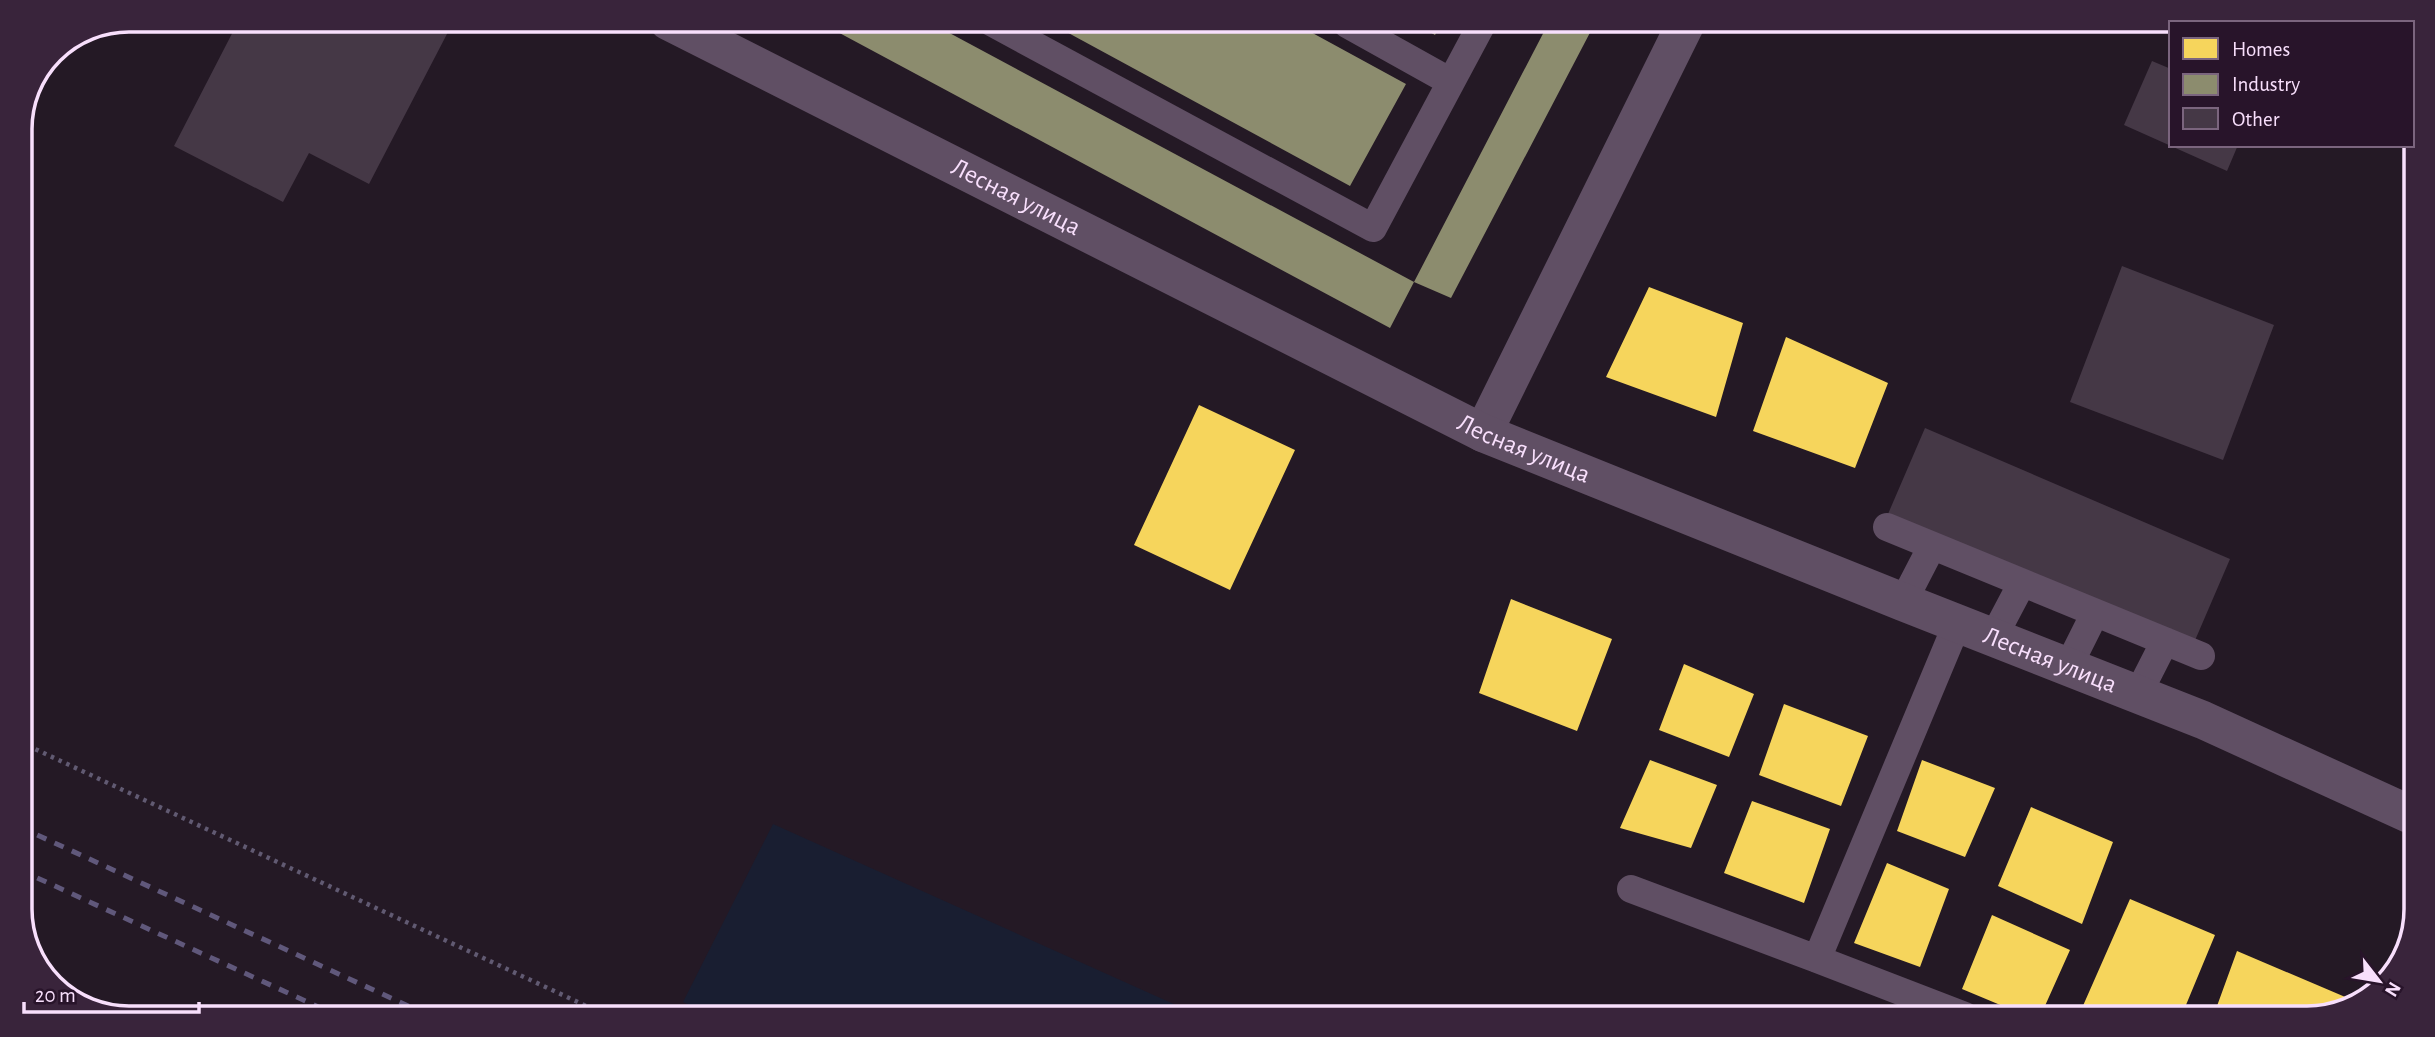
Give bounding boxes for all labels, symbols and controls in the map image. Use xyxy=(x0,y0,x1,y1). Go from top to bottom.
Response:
legend xyxy=(2169,21,2414,147)
text: Homes xyxy=(2232,39,2290,60)
text: Industry xyxy=(2232,74,2300,95)
text: Other xyxy=(2232,109,2280,130)
street label: Лесная улица xyxy=(947,154,1085,240)
street label: Лесная улица xyxy=(1453,409,1594,488)
street label: Лесная улица xyxy=(1980,622,2121,698)
north arrow xyxy=(2344,946,2414,1016)
scale bar xyxy=(24,970,200,1014)
text: N xyxy=(2381,978,2404,1000)
text: 20 m xyxy=(35,985,76,1006)

